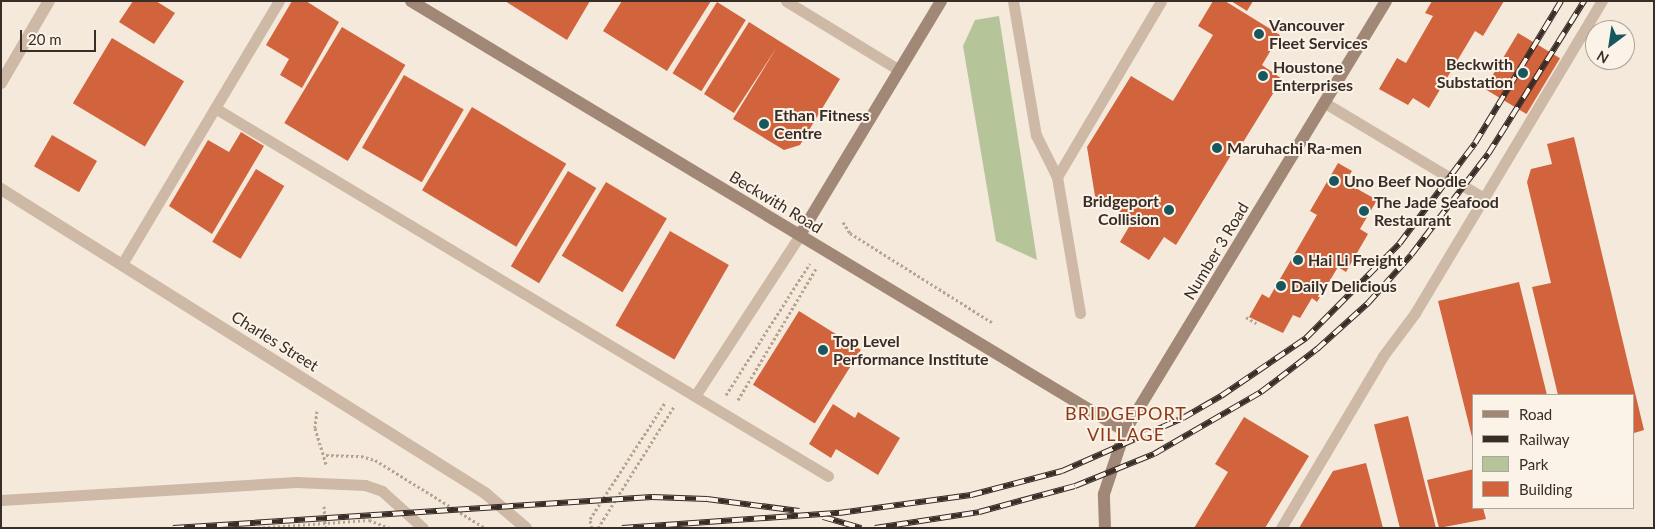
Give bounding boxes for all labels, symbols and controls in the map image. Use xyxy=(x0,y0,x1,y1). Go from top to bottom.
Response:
place label: Vancouver Fleet Services xyxy=(1269,15,1368,53)
scale bar xyxy=(22,20,99,52)
north arrow xyxy=(1585,20,1635,70)
marker: Vancouver Fleet Services xyxy=(1253,28,1265,40)
text: 20 m xyxy=(28,30,62,48)
text: N xyxy=(1594,47,1612,67)
place label: Beckwith Substation xyxy=(1437,54,1513,92)
place label: Houstone Enterprises xyxy=(1273,57,1353,95)
marker: Beckwith Substation xyxy=(1517,67,1529,79)
marker: Houstone Enterprises xyxy=(1257,70,1269,82)
place label: Ethan Fitness Centre xyxy=(774,105,870,143)
marker: Ethan Fitness Centre xyxy=(758,118,770,130)
place label: Maruhachi Ra-men xyxy=(1227,138,1362,158)
marker: Maruhachi Ra-men xyxy=(1211,142,1223,154)
street label: Beckwith Road xyxy=(726,167,826,237)
place label: Uno Beef Noodle xyxy=(1344,171,1467,191)
marker: Uno Beef Noodle xyxy=(1328,175,1340,187)
place label: Bridgeport Collision xyxy=(1082,191,1159,229)
place label: The Jade Seafood Restaurant xyxy=(1374,192,1499,230)
street label: Number 3 Road xyxy=(1179,199,1253,303)
marker: Bridgeport Collision xyxy=(1163,204,1175,216)
marker: The Jade Seafood Restaurant xyxy=(1358,205,1370,217)
place label: Hai Li Freight xyxy=(1308,250,1403,270)
marker: Hai Li Freight xyxy=(1292,254,1304,266)
place label: Daily Delicious xyxy=(1291,276,1397,296)
marker: Daily Delicious xyxy=(1275,280,1287,292)
street label: Charles Street xyxy=(228,307,322,375)
place label: Top Level Performance Institute xyxy=(833,331,989,369)
marker: Top Level Performance Institute xyxy=(817,344,829,356)
legend xyxy=(1472,394,1635,509)
district label: BRIDGEPORT VILLAGE xyxy=(1064,403,1188,446)
text: Road xyxy=(1519,405,1552,423)
text: Railway xyxy=(1519,430,1570,448)
text: Park xyxy=(1519,455,1548,473)
text: Building xyxy=(1519,480,1572,498)

